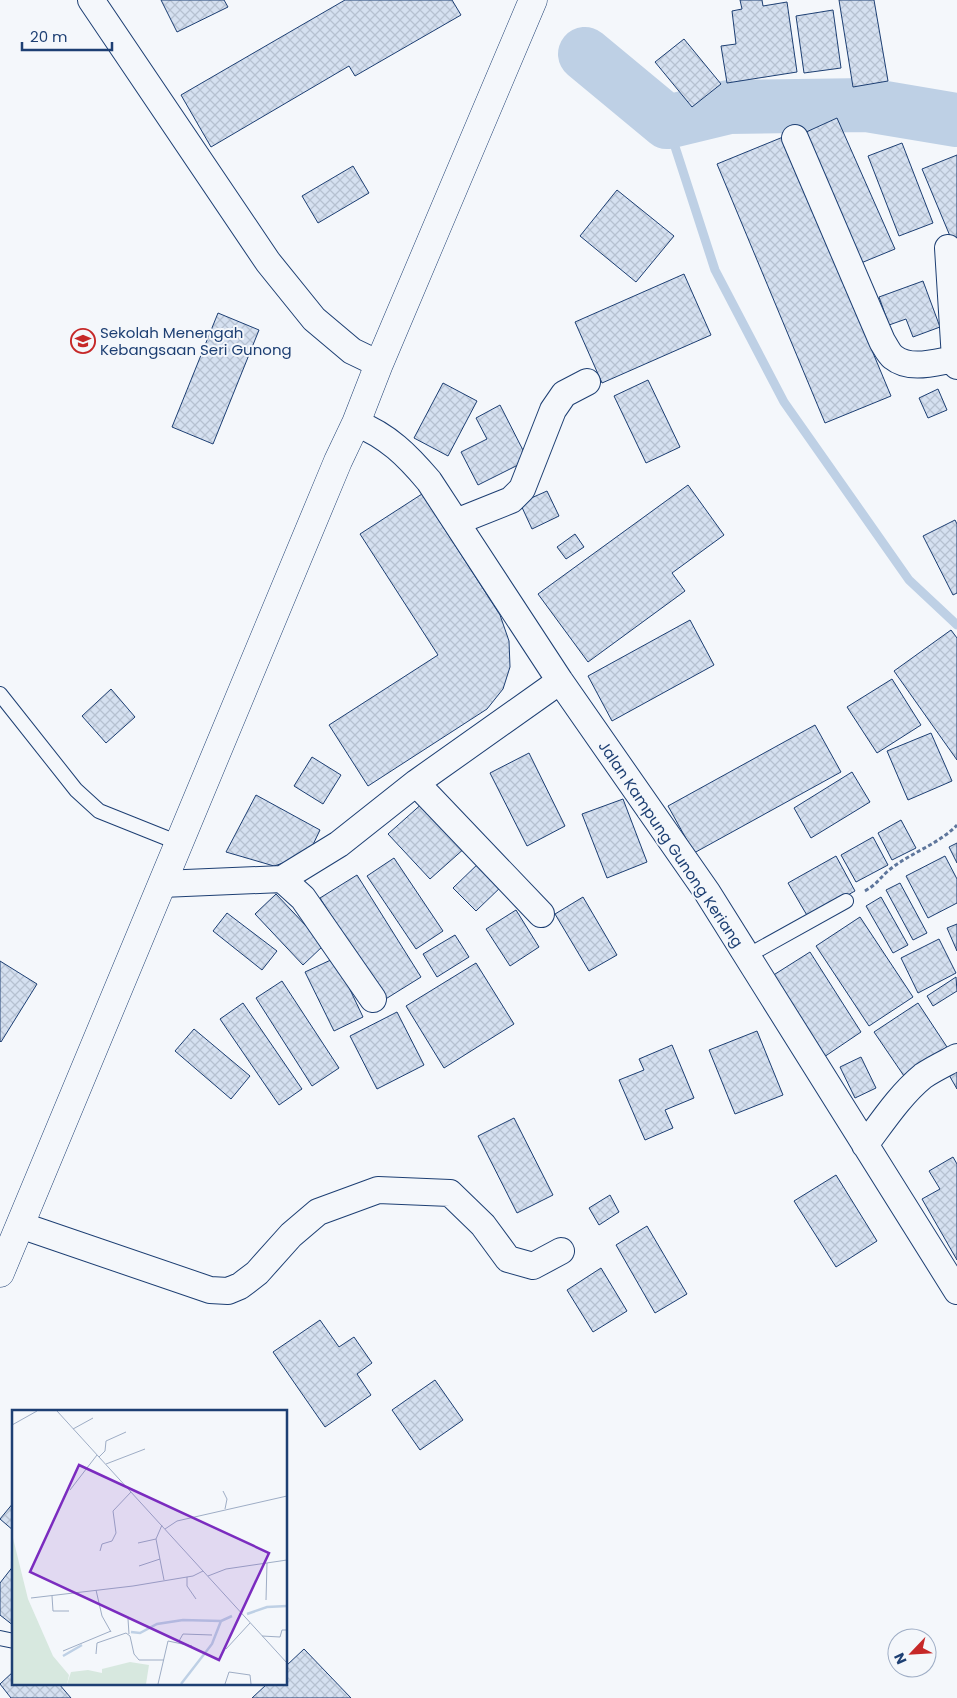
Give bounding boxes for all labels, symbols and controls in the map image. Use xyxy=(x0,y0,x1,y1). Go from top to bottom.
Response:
scale bar xyxy=(22,20,112,52)
text: 20 m xyxy=(30,26,68,47)
place label: Sekolah Menengah Kebangsaan Seri Gunong xyxy=(100,322,292,360)
school or university icon: Sekolah Menengah Kebangsaan Seri Gunong xyxy=(70,328,96,354)
street label: Jalan Kampung Gunong Keriang xyxy=(594,736,748,952)
inset map xyxy=(12,1410,288,1686)
north arrow xyxy=(887,1628,937,1678)
text: N xyxy=(889,1649,912,1667)

